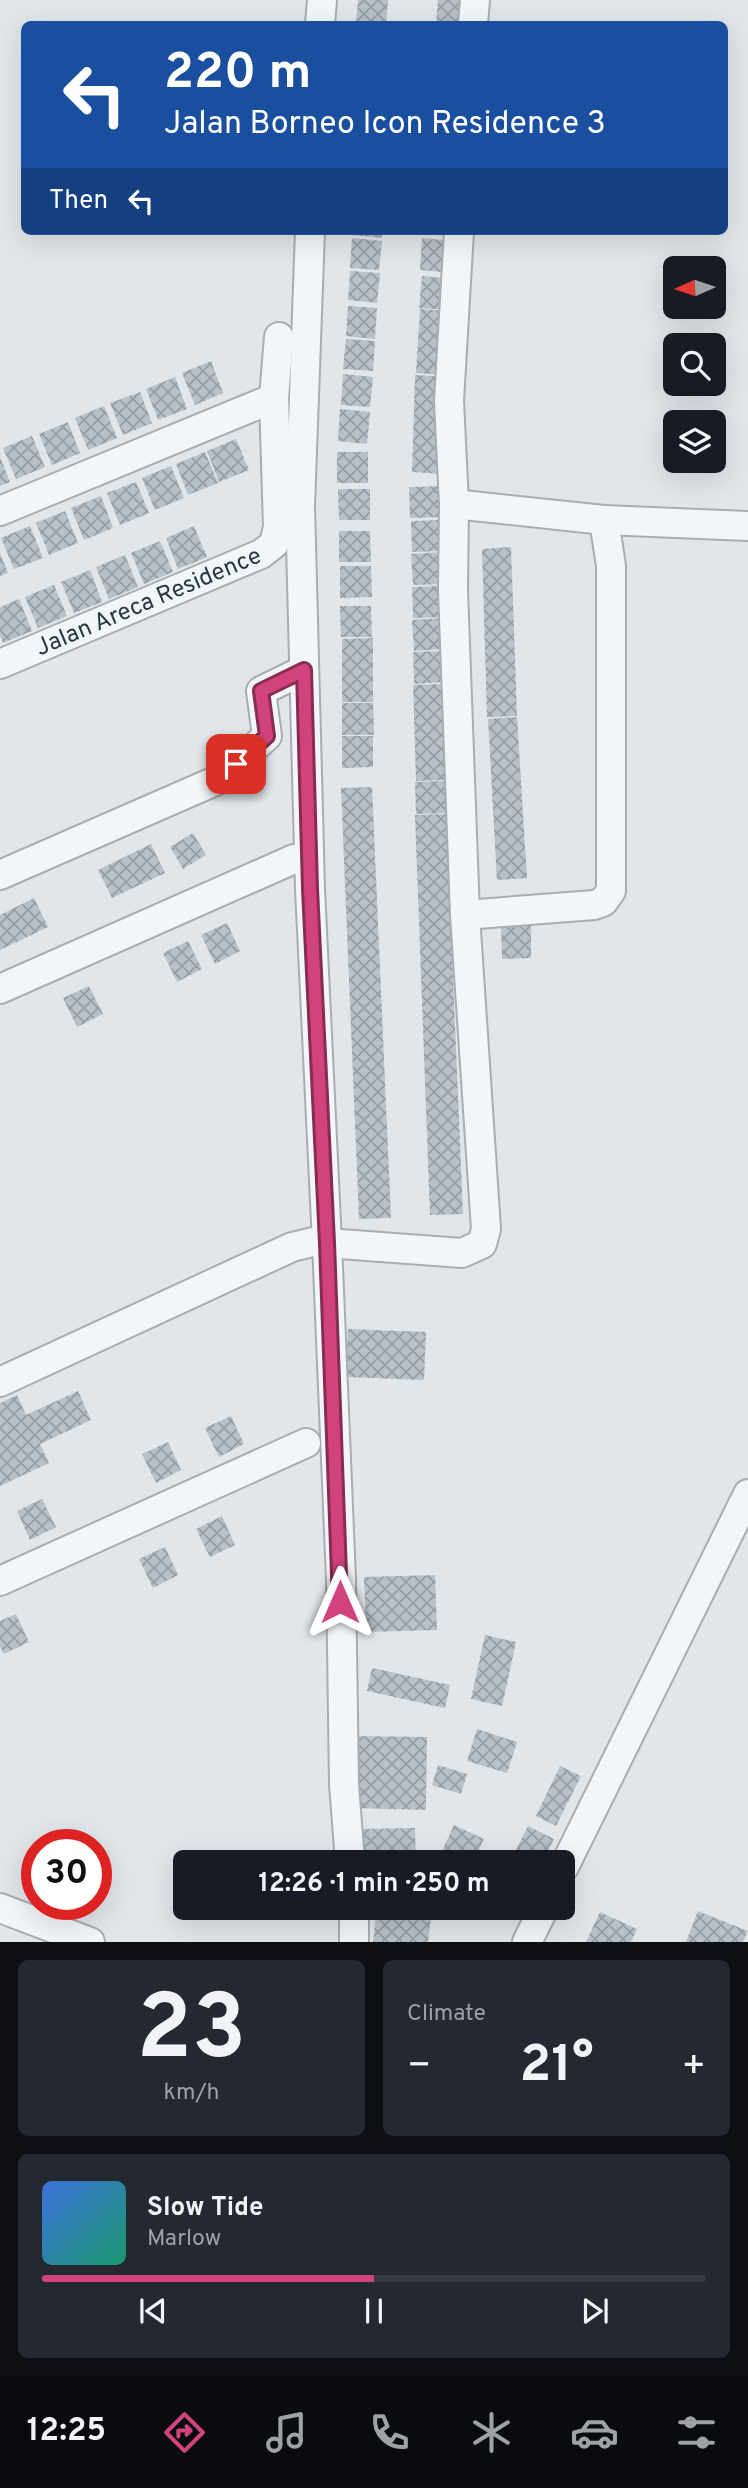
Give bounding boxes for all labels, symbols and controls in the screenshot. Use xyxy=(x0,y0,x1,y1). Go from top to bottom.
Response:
text: 220 m xyxy=(164,44,311,106)
icon: left xyxy=(49,49,140,140)
text: Jalan Borneo Icon Residence 3 xyxy=(164,105,606,145)
icon: left xyxy=(122,182,160,220)
text: Then xyxy=(49,185,108,218)
north arrow xyxy=(663,256,726,318)
map controls xyxy=(663,256,726,473)
button: search xyxy=(663,333,726,396)
button: layers xyxy=(663,410,726,473)
street label: Jalan Areca Residence xyxy=(31,542,266,664)
pin xyxy=(206,734,266,794)
icon: arrive xyxy=(217,745,255,783)
position arrow xyxy=(303,1565,377,1639)
speed limit sign: 30 xyxy=(21,1829,112,1920)
text: 12:26 · 1 min · 250 m xyxy=(258,1868,490,1901)
text: 23 xyxy=(136,1976,247,2091)
text: Climate xyxy=(407,2000,486,2029)
text: 21° xyxy=(519,2034,594,2100)
text: − xyxy=(407,2043,432,2092)
text: + xyxy=(681,2043,706,2092)
text: km/h xyxy=(164,2079,219,2108)
text: Slow Tide xyxy=(147,2192,264,2225)
text: Marlow xyxy=(147,2225,221,2254)
icon: previous xyxy=(134,2292,172,2330)
icon: pause xyxy=(355,2292,393,2330)
icon: next xyxy=(576,2292,614,2330)
icon: directions xyxy=(160,2408,209,2457)
icon: music xyxy=(262,2408,311,2457)
icon: phone xyxy=(365,2408,414,2457)
icon: climate xyxy=(467,2408,516,2457)
icon: car xyxy=(570,2408,619,2457)
icon: filters xyxy=(672,2408,721,2457)
text: 12:25 xyxy=(27,2412,106,2452)

